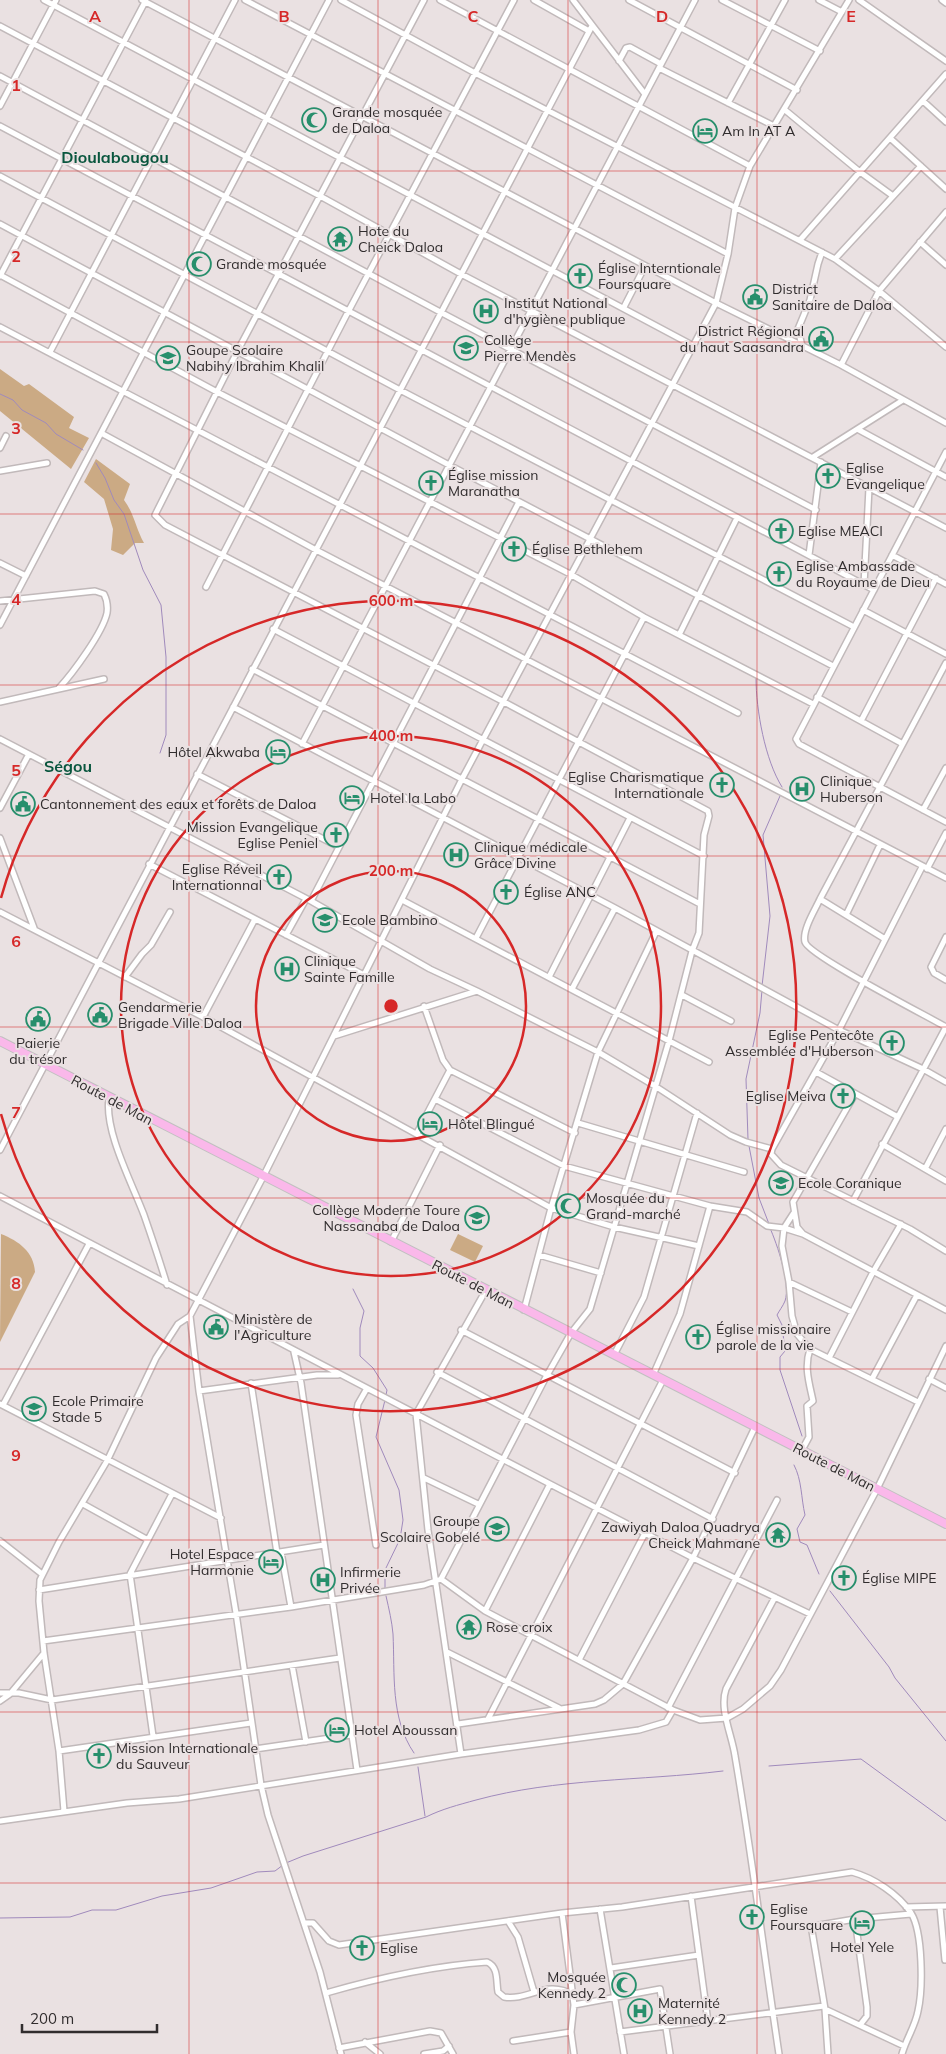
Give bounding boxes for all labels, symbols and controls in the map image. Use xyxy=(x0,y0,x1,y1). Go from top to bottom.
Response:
text: A xyxy=(89,6,101,26)
text: B xyxy=(278,6,290,26)
text: C xyxy=(468,6,479,26)
text: D xyxy=(656,6,668,26)
text: E xyxy=(846,6,856,26)
text: 1 xyxy=(11,75,21,95)
place label: Grande mosquée de Daloa xyxy=(332,103,442,137)
mosque icon: Grande mosquée de Daloa xyxy=(301,107,327,133)
hotel icon: Am In AT A xyxy=(692,118,718,144)
place label: Am In AT A xyxy=(722,122,796,140)
district label: Dioulabougou xyxy=(61,147,169,167)
place label: Hote du Cheick Daloa xyxy=(358,222,443,256)
temple icon: Hote du Cheick Daloa xyxy=(327,226,353,252)
text: 2 xyxy=(11,246,21,266)
mosque icon: Grande mosquée xyxy=(186,251,212,277)
place label: Grande mosquée xyxy=(216,255,326,273)
place label: Église Interntionale Foursquare xyxy=(598,259,721,293)
church icon: Église Interntionale Foursquare xyxy=(567,263,593,289)
place label: District Sanitaire de Daloa xyxy=(772,280,892,314)
public building icon: District Sanitaire de Daloa xyxy=(742,284,768,310)
place label: Institut National d'hygiène publique xyxy=(504,294,625,328)
hospital icon: Institut National d'hygiène publique xyxy=(473,298,499,324)
place label: District Régional du haut Saasandra xyxy=(680,322,804,356)
public building icon: District Régional du haut Saasandra xyxy=(808,326,834,352)
place label: Collège Pierre Mendès xyxy=(484,331,576,365)
school or university icon: Collège Pierre Mendès xyxy=(453,335,479,361)
place label: Goupe Scolaire Nabihy Ibrahim Khalil xyxy=(186,341,324,375)
school or university icon: Goupe Scolaire Nabihy Ibrahim Khalil xyxy=(155,345,181,371)
text: 3 xyxy=(11,418,21,438)
place label: Eglise Evangelique xyxy=(846,459,925,493)
church icon: Eglise Evangelique xyxy=(815,463,841,489)
place label: Église mission Maranatha xyxy=(448,466,539,500)
church icon: Église mission Maranatha xyxy=(418,470,444,496)
church icon: Eglise MEACI xyxy=(768,518,794,544)
place label: Eglise MEACI xyxy=(798,522,883,540)
church icon: Église Bethlehem xyxy=(501,536,527,562)
place label: Église Bethlehem xyxy=(532,540,643,558)
place label: Eglise Ambassade du Royaume de Dieu xyxy=(796,557,930,591)
church icon: Eglise Ambassade du Royaume de Dieu xyxy=(766,561,792,587)
text: 4 xyxy=(11,589,21,609)
text: 600 m xyxy=(369,591,413,610)
text: 400 m xyxy=(369,726,413,745)
hotel icon: Hôtel Akwaba xyxy=(265,739,291,765)
place label: Hôtel Akwaba xyxy=(167,743,260,761)
district label: Ségou xyxy=(44,756,92,776)
text: 5 xyxy=(11,760,21,780)
place label: Eglise Charismatique Internationale xyxy=(568,768,704,802)
church icon: Eglise Charismatique Internationale xyxy=(709,772,735,798)
place label: Clinique Huberson xyxy=(820,772,883,806)
hospital icon: Clinique Huberson xyxy=(789,776,815,802)
hotel icon: Hotel la Labo xyxy=(339,785,365,811)
place label: Hotel la Labo xyxy=(370,789,456,807)
public building icon: Cantonnement des eaux et forêts de Daloa xyxy=(10,791,36,817)
place label: Cantonnement des eaux et forêts de Daloa xyxy=(40,795,316,813)
place label: Mission Evangelique Eglise Peniel xyxy=(187,818,318,852)
church icon: Mission Evangelique Eglise Peniel xyxy=(323,822,349,848)
place label: Clinique médicale Grâce Divine xyxy=(474,838,587,872)
hospital icon: Clinique médicale Grâce Divine xyxy=(443,842,469,868)
place label: Eglise Réveil Internationnal xyxy=(172,860,262,894)
text: 200 m xyxy=(369,861,413,880)
church icon: Eglise Réveil Internationnal xyxy=(266,864,292,890)
church icon: Église ANC xyxy=(493,879,519,905)
place label: Église ANC xyxy=(524,883,596,901)
school or university icon: Ecole Bambino xyxy=(312,907,338,933)
place label: Ecole Bambino xyxy=(342,911,438,929)
text: 6 xyxy=(11,931,21,951)
place label: Clinique Sainte Famille xyxy=(304,952,395,986)
hospital icon: Clinique Sainte Famille xyxy=(274,956,300,982)
centre of rings xyxy=(382,997,400,1015)
place label: Gendarmerie Brigade Ville Daloa xyxy=(118,998,242,1032)
public building icon: Gendarmerie Brigade Ville Daloa xyxy=(87,1002,113,1028)
public building icon: Paierie du trésor xyxy=(25,1006,51,1032)
place label: Eglise Pentecôte Assemblée d'Huberson xyxy=(725,1026,874,1060)
church icon: Eglise Pentecôte Assemblée d'Huberson xyxy=(879,1030,905,1056)
place label: Paierie du trésor xyxy=(9,1034,68,1068)
street label: Route de Man xyxy=(68,1071,156,1129)
church icon: Eglise Meiva xyxy=(830,1083,856,1109)
place label: Eglise Meiva xyxy=(746,1087,826,1105)
text: 7 xyxy=(11,1102,21,1122)
hotel icon: Hôtel Blingué xyxy=(417,1111,443,1137)
place label: Hôtel Blingué xyxy=(448,1115,535,1133)
school or university icon: Ecole Coranique xyxy=(768,1170,794,1196)
place label: Ecole Coranique xyxy=(798,1174,902,1192)
place label: Mosquée du Grand-marché xyxy=(586,1189,681,1223)
mosque icon: Mosquée du Grand-marché xyxy=(555,1193,581,1219)
place label: Collège Moderne Toure Nassanaba de Daloa xyxy=(312,1201,460,1235)
school or university icon: Collège Moderne Toure Nassanaba de Daloa xyxy=(464,1205,490,1231)
street label: Route de Man xyxy=(429,1256,517,1312)
text: 8 xyxy=(11,1273,21,1293)
place label: Ministère de l'Agriculture xyxy=(234,1310,312,1344)
public building icon: Ministère de l'Agriculture xyxy=(203,1314,229,1340)
place label: Église missionaire parole de la vie xyxy=(716,1320,831,1354)
church icon: Église missionaire parole de la vie xyxy=(685,1324,711,1350)
place label: Ecole Primaire Stade 5 xyxy=(52,1392,144,1426)
school or university icon: Ecole Primaire Stade 5 xyxy=(21,1396,47,1422)
street label: Route de Man xyxy=(790,1439,878,1495)
text: 9 xyxy=(11,1445,21,1465)
place label: Groupe Scolaire Gobelé xyxy=(380,1512,480,1546)
school or university icon: Groupe Scolaire Gobelé xyxy=(484,1516,510,1542)
place label: Zawiyah Daloa Quadrya Cheick Mahmane xyxy=(601,1518,760,1552)
temple icon: Zawiyah Daloa Quadrya Cheick Mahmane xyxy=(765,1522,791,1548)
place label: Hotel Espace Harmonie xyxy=(170,1545,254,1579)
hotel icon: Hotel Espace Harmonie xyxy=(258,1549,284,1575)
place label: Infirmerie Privée xyxy=(340,1563,401,1597)
church icon: Église MIPE xyxy=(831,1565,857,1591)
hospital icon: Infirmerie Privée xyxy=(310,1567,336,1593)
place label: Église MIPE xyxy=(862,1569,936,1587)
temple icon: Rose croix xyxy=(456,1614,482,1640)
place label: Rose croix xyxy=(486,1618,553,1636)
hotel icon: Hotel Aboussan xyxy=(324,1717,350,1743)
place label: Hotel Aboussan xyxy=(354,1721,457,1739)
place label: Mission Internationale du Sauveur xyxy=(116,1739,258,1773)
church icon: Mission Internationale du Sauveur xyxy=(86,1743,112,1769)
place label: Eglise Foursquare xyxy=(770,1900,843,1934)
church icon: Eglise Foursquare xyxy=(739,1904,765,1930)
hotel icon: Hotel Yele xyxy=(849,1910,875,1936)
church icon: Eglise xyxy=(349,1935,375,1961)
place label: Hotel Yele xyxy=(830,1938,894,1956)
place label: Eglise xyxy=(380,1939,418,1957)
place label: Mosquée Kennedy 2 xyxy=(538,1968,606,2002)
mosque icon: Mosquée Kennedy 2 xyxy=(611,1972,637,1998)
place label: Maternité Kennedy 2 xyxy=(658,1994,726,2028)
hospital icon: Maternité Kennedy 2 xyxy=(627,1998,653,2024)
scale bar xyxy=(22,2002,158,2034)
text: 200 m xyxy=(30,2009,74,2028)

